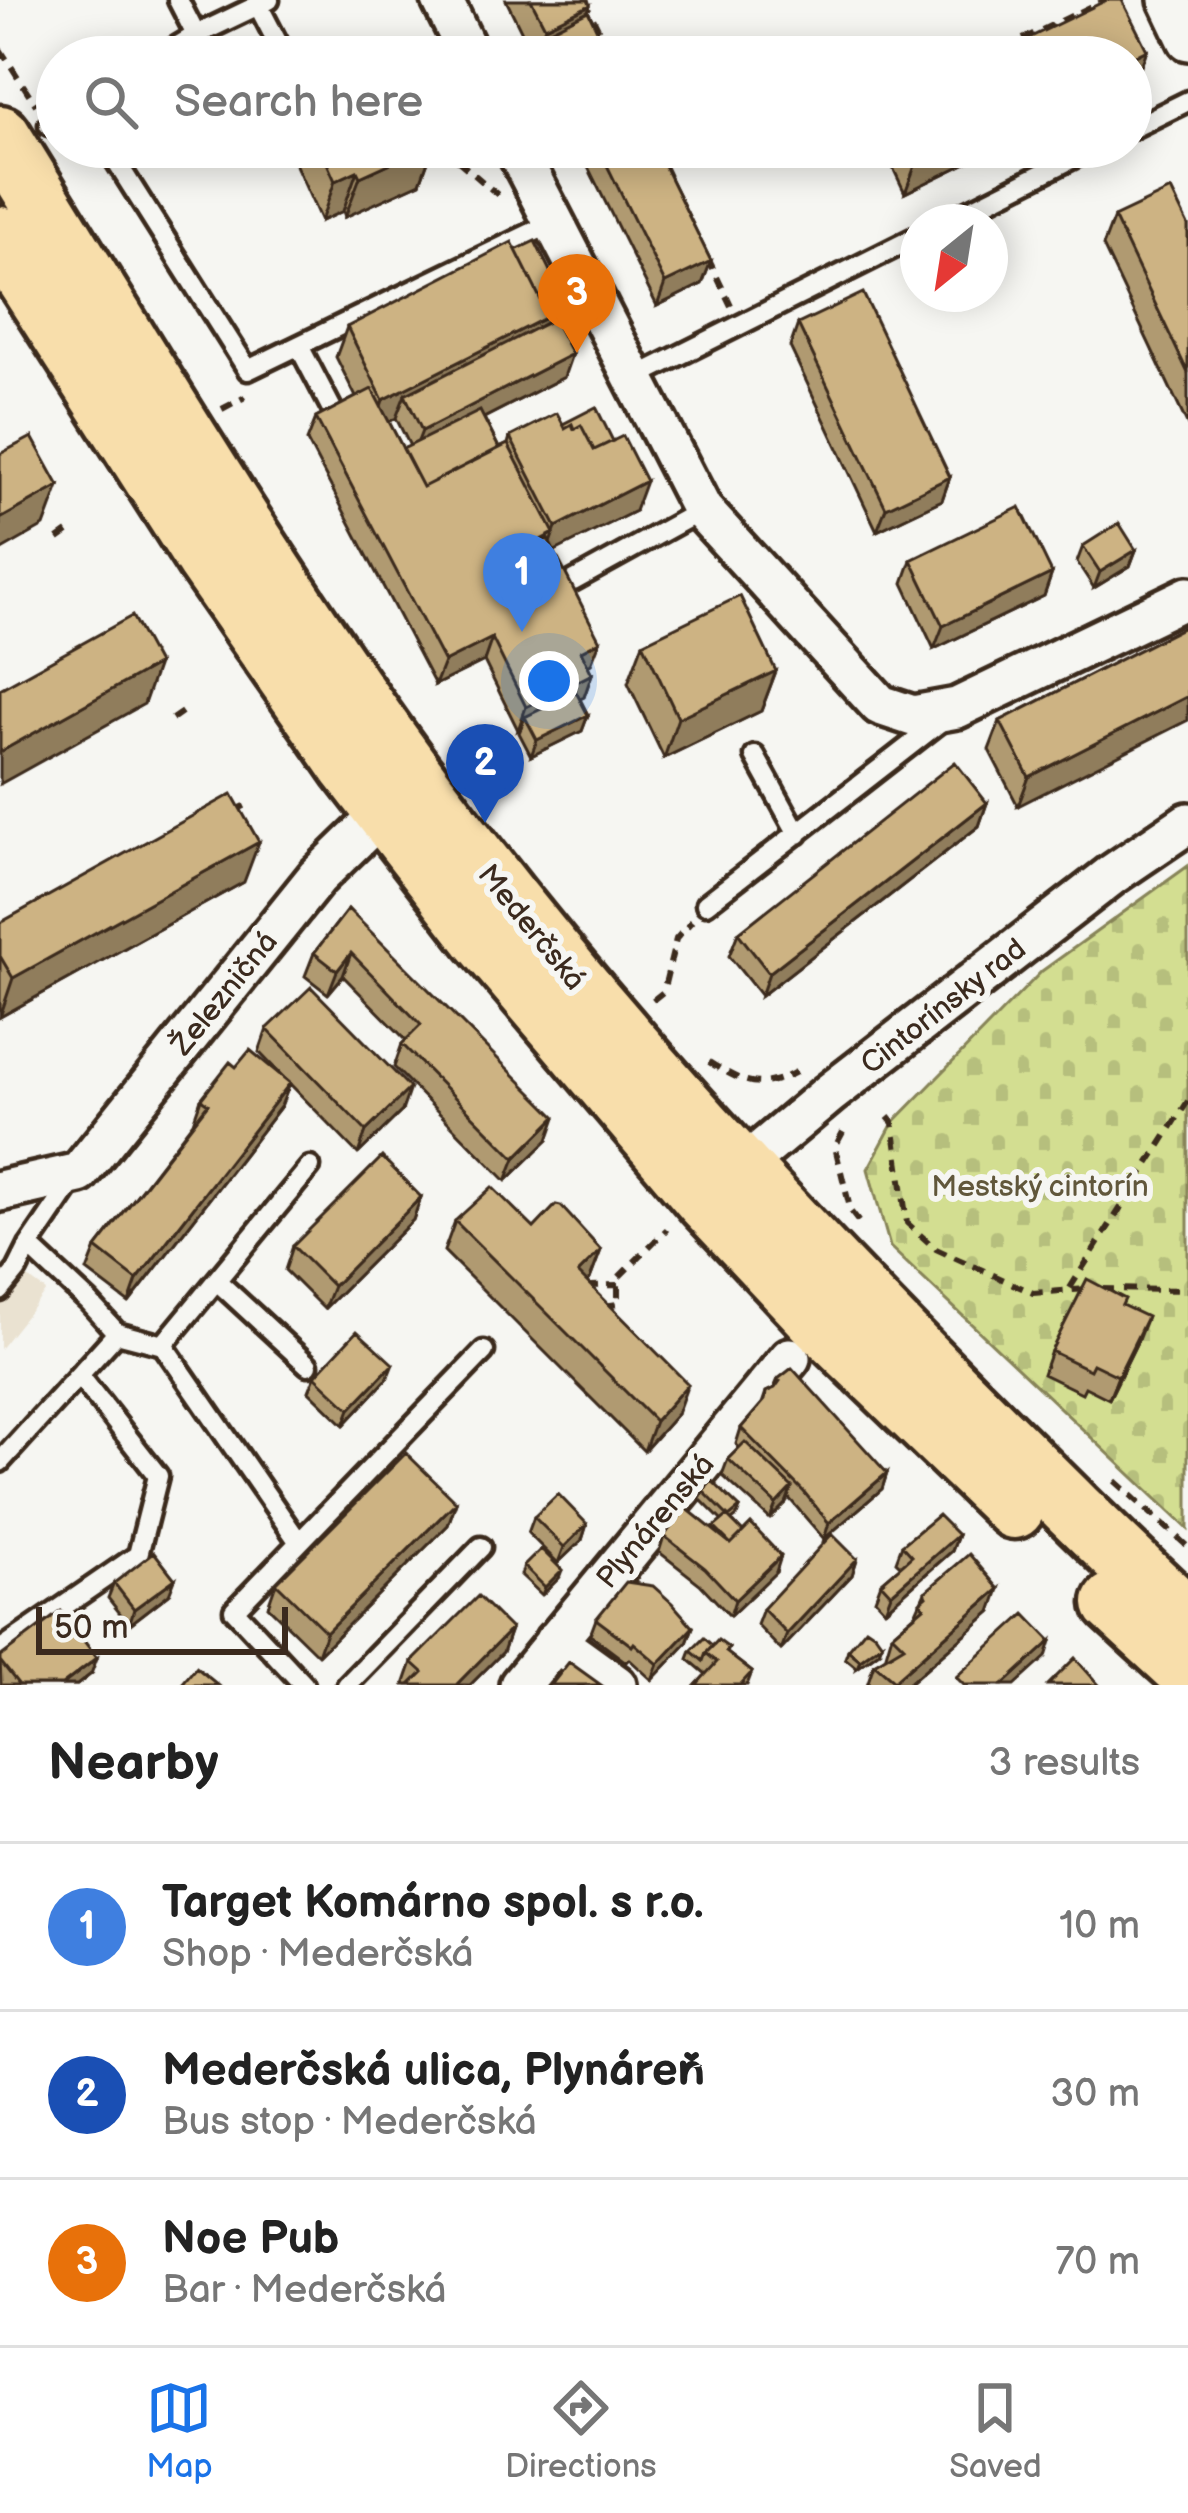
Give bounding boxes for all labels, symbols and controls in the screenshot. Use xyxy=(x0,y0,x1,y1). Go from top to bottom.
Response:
search box xyxy=(36,36,1152,168)
icon: search xyxy=(78,69,144,135)
text: Search here xyxy=(174,75,423,130)
north arrow xyxy=(900,204,1008,312)
pin: 3 xyxy=(538,254,616,353)
pin: 1 xyxy=(483,533,561,632)
your location xyxy=(519,651,579,711)
pin: 2 xyxy=(446,724,524,823)
street label: Mederčská xyxy=(470,858,593,998)
street label: Železničná xyxy=(163,924,286,1064)
street label: Cintorínsky rad xyxy=(854,931,1033,1082)
park label: Mestský cintorín xyxy=(931,1169,1149,1205)
street label: Plynárenská xyxy=(589,1447,722,1596)
scale bar xyxy=(36,1601,288,1654)
text: 50 m xyxy=(54,1608,129,1648)
text: Nearby xyxy=(48,1733,219,1794)
text: 3 results xyxy=(988,1740,1140,1787)
text: Target Komárno spol. s r.o. xyxy=(162,1876,704,1931)
text: 1 xyxy=(79,1903,95,1950)
text: 10 m xyxy=(1059,1903,1140,1950)
text: Shop · Mederčská xyxy=(162,1931,474,1978)
text: Mederčská ulica, Plynáreň xyxy=(162,2044,705,2099)
text: 2 xyxy=(75,2071,99,2118)
text: 30 m xyxy=(1050,2071,1140,2118)
text: Bus stop · Mederčská xyxy=(162,2099,537,2146)
text: Noe Pub xyxy=(162,2212,339,2267)
text: 3 xyxy=(76,2239,98,2286)
text: 70 m xyxy=(1055,2239,1140,2286)
text: Bar · Mederčská xyxy=(162,2267,447,2314)
tab: Map xyxy=(146,2375,213,2487)
tab: Directions xyxy=(505,2375,657,2487)
tab: Saved xyxy=(949,2375,1042,2487)

